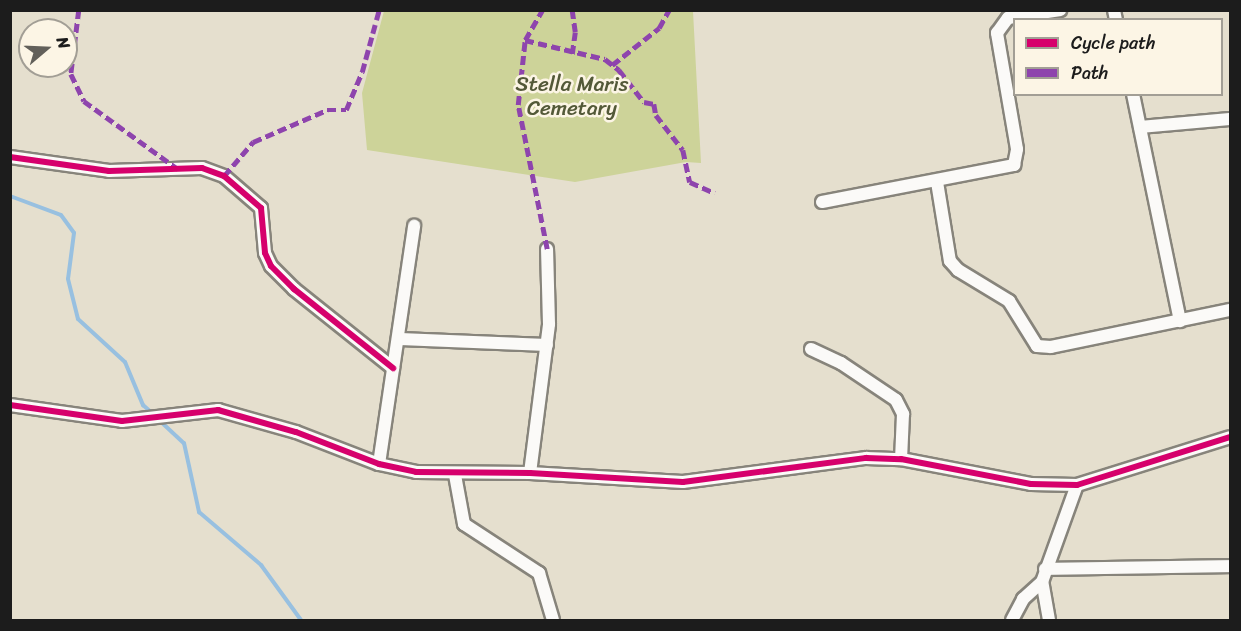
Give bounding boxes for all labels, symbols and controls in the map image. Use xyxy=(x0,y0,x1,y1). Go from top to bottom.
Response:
north arrow xyxy=(18,18,78,78)
legend xyxy=(1013,18,1223,96)
text: Cycle path xyxy=(1071,27,1155,59)
text: N xyxy=(48,33,79,53)
text: Path xyxy=(1071,57,1108,89)
park label: Stella Maris Cemetary xyxy=(516,71,628,121)

